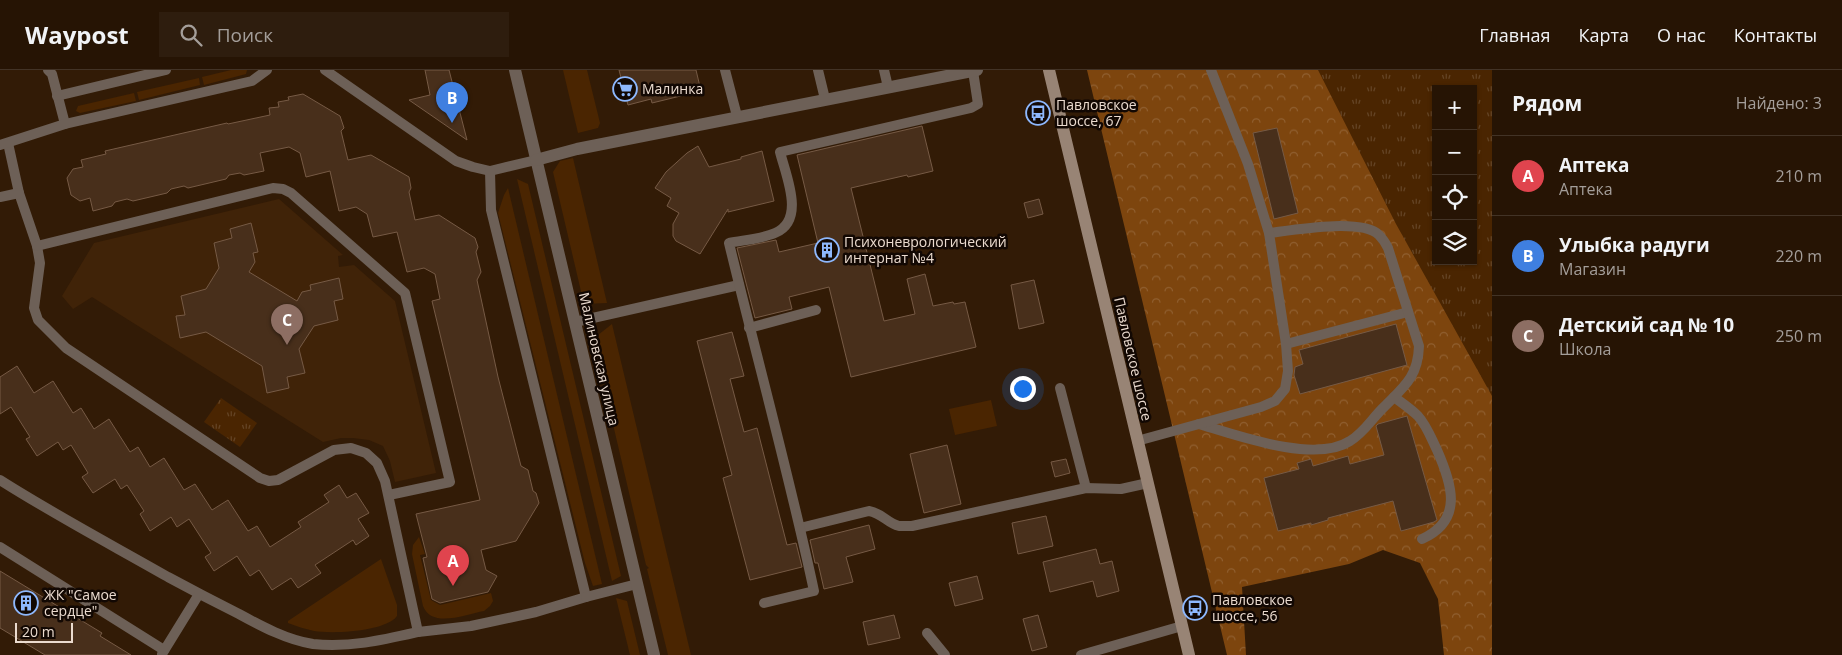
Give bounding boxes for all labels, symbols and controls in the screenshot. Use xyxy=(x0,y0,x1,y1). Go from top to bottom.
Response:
search box xyxy=(159,12,509,57)
text: Waypost xyxy=(25,18,129,51)
icon: search xyxy=(177,21,205,49)
text: Поиск xyxy=(217,22,273,48)
text: Главная xyxy=(1479,23,1551,47)
text: Карта xyxy=(1579,23,1629,47)
text: О нас xyxy=(1657,23,1706,47)
text: Контакты xyxy=(1734,23,1817,47)
supermarket icon: Малинка xyxy=(612,76,638,102)
place label: Малинка xyxy=(642,79,703,98)
pin: B xyxy=(436,82,468,123)
map controls xyxy=(1432,85,1477,265)
button: + xyxy=(1432,85,1477,130)
text: Рядом xyxy=(1512,89,1582,117)
text: Найдено: 3 xyxy=(1736,92,1822,114)
place label: Павловское шоссе, 67 xyxy=(1056,95,1137,130)
bus stop icon: Павловское шоссе, 67 xyxy=(1025,100,1051,126)
button: − xyxy=(1432,130,1477,175)
text: Аптека xyxy=(1559,152,1629,178)
text: A xyxy=(1522,165,1534,187)
text: 210 m xyxy=(1776,165,1822,187)
button: locate xyxy=(1432,175,1477,220)
text: Аптека xyxy=(1559,178,1613,200)
button: layers xyxy=(1432,220,1477,265)
place label: Психоневрологический интернат №4 xyxy=(844,232,1007,267)
text: Улыбка радуги xyxy=(1559,232,1710,258)
building icon: Психоневрологический интернат №4 xyxy=(814,237,840,263)
text: B xyxy=(1523,245,1533,267)
text: 220 m xyxy=(1776,245,1822,267)
text: Магазин xyxy=(1559,258,1626,280)
street label: Малиновская улица xyxy=(575,290,624,427)
street label: Павловское шоссе xyxy=(1110,295,1157,423)
pin: C xyxy=(271,304,303,345)
text: Детский сад № 10 xyxy=(1559,312,1734,338)
text: C xyxy=(1523,325,1533,347)
text: 250 m xyxy=(1776,325,1822,347)
text: Школа xyxy=(1559,338,1611,360)
your location xyxy=(1010,376,1036,402)
pin: A xyxy=(437,545,469,586)
place label: ЖК "Самое сердце" xyxy=(44,585,117,620)
building icon: ЖК "Самое сердце" xyxy=(13,590,39,616)
place label: Павловское шоссе, 56 xyxy=(1212,590,1293,625)
bus stop icon: Павловское шоссе, 56 xyxy=(1182,595,1208,621)
scale bar xyxy=(15,620,72,643)
text: 20 m xyxy=(22,622,55,641)

